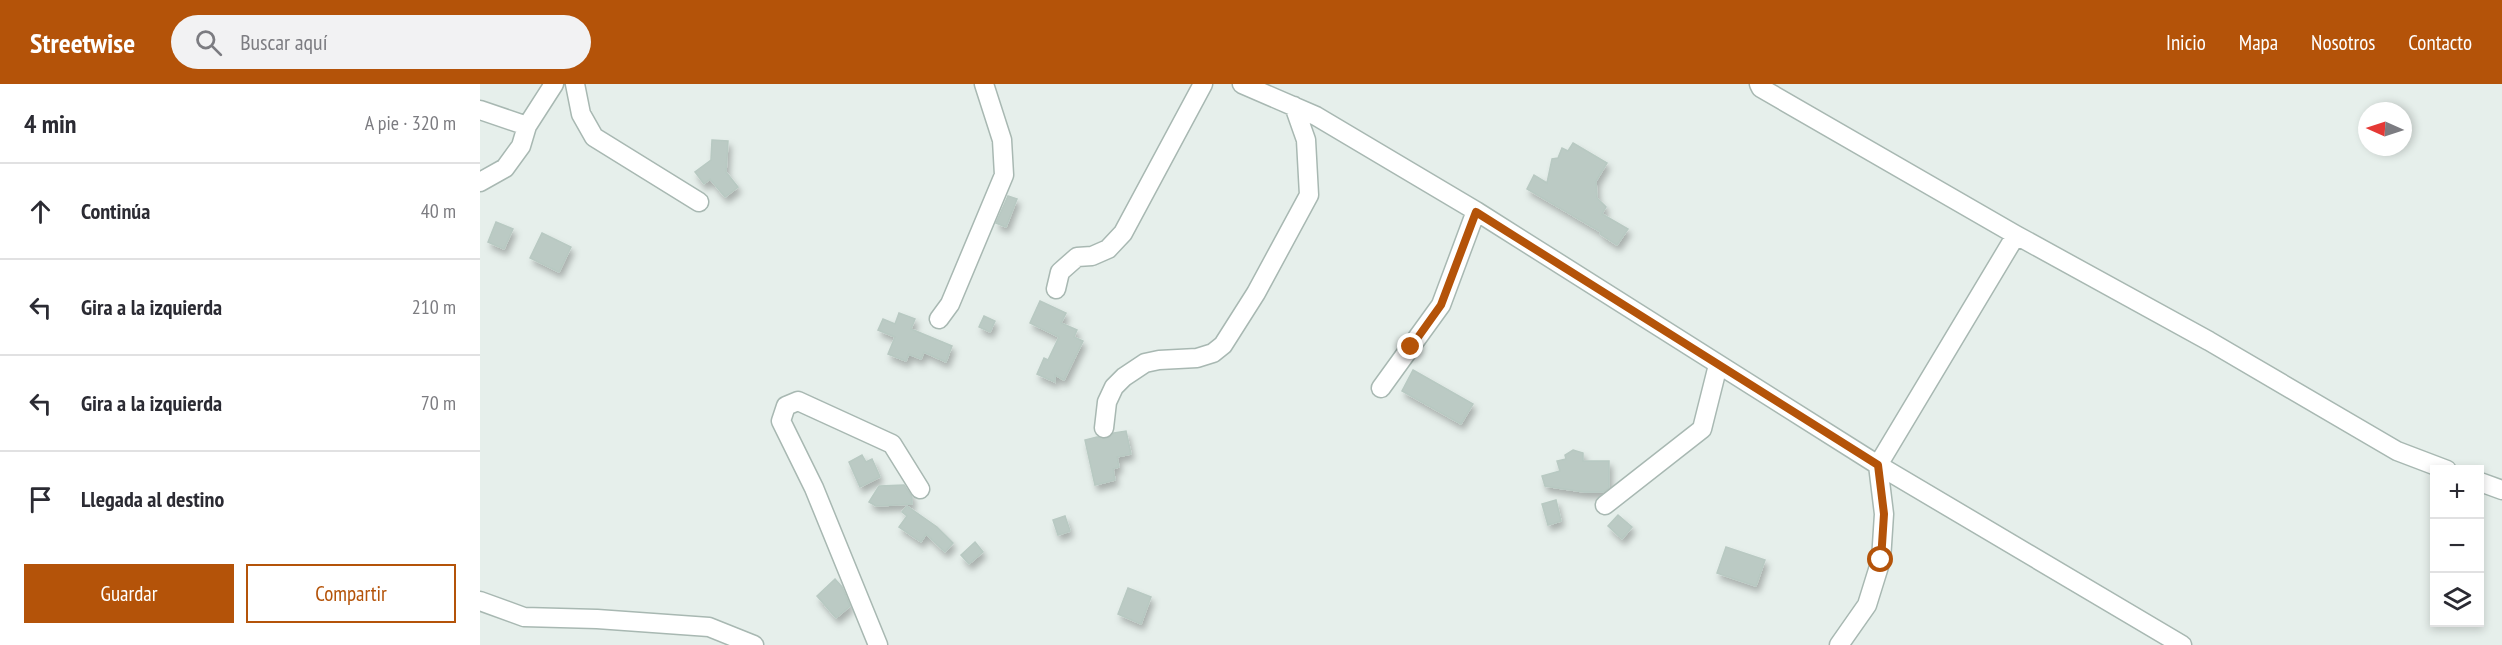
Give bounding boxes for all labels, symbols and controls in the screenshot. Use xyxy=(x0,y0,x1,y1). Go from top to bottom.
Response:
search box xyxy=(171,15,591,69)
text: Streetwise xyxy=(30,24,135,61)
icon: search xyxy=(192,26,225,59)
text: Buscar aquí xyxy=(240,28,327,56)
text: Inicio xyxy=(2166,29,2206,56)
text: Mapa xyxy=(2239,29,2278,56)
text: Nosotros xyxy=(2311,29,2375,56)
text: Contacto xyxy=(2408,29,2472,56)
north arrow xyxy=(2358,102,2412,156)
text: 4 min xyxy=(24,107,77,140)
text: A pie · 320 m xyxy=(365,110,456,136)
icon: ahead xyxy=(24,195,57,228)
text: Continúa xyxy=(81,197,150,225)
text: 40 m xyxy=(421,198,456,224)
icon: left xyxy=(24,291,57,324)
text: Gira a la izquierda xyxy=(81,293,222,321)
text: 210 m xyxy=(412,294,456,320)
route end xyxy=(1397,333,1423,359)
icon: left xyxy=(24,387,57,420)
text: Gira a la izquierda xyxy=(81,389,222,417)
text: 70 m xyxy=(421,390,456,416)
map controls xyxy=(2430,465,2484,627)
button: + xyxy=(2430,465,2484,519)
icon: arrive xyxy=(24,483,57,516)
text: Llegada al destino xyxy=(81,485,224,513)
button: − xyxy=(2430,519,2484,573)
route start xyxy=(1867,546,1893,572)
button: Guardar xyxy=(24,564,234,623)
button: Compartir xyxy=(246,564,456,623)
button: layers xyxy=(2430,573,2484,627)

